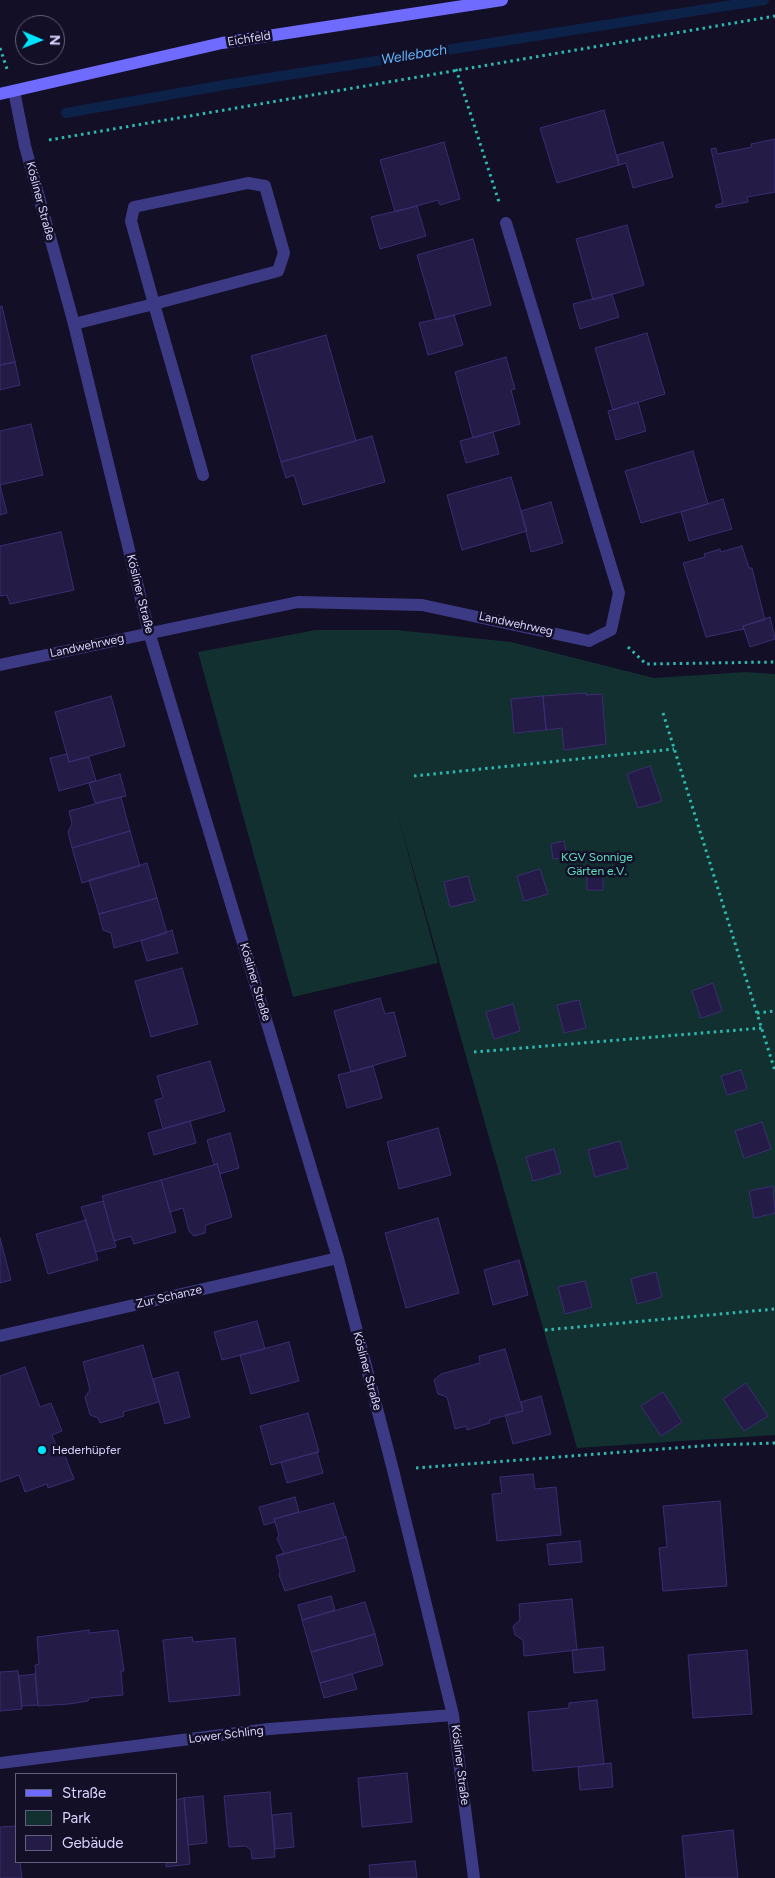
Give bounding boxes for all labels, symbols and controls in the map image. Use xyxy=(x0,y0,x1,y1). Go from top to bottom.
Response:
north arrow xyxy=(15,15,65,65)
street label: Eichfeld xyxy=(226,28,272,50)
text: N xyxy=(46,35,63,46)
water label: Wellebach xyxy=(380,42,448,68)
street label: Kösliner Straße xyxy=(23,160,57,242)
street label: Kösliner Straße xyxy=(123,553,157,635)
street label: Landwehrweg xyxy=(478,609,554,639)
street label: Landwehrweg xyxy=(49,631,125,661)
park label: KGV Sonnige Gärten e.V. xyxy=(561,850,633,878)
street label: Kösliner Straße xyxy=(236,941,274,1023)
street label: Zur Schanze xyxy=(135,1282,203,1312)
street label: Kösliner Straße xyxy=(350,1330,384,1412)
place label: Hederhüpfer xyxy=(52,1443,121,1457)
marker: Hederhüpfer xyxy=(36,1444,48,1456)
street label: Lower Schling xyxy=(188,1723,264,1747)
street label: Kösliner Straße xyxy=(448,1724,472,1806)
legend xyxy=(15,1773,178,1863)
text: Straße xyxy=(62,1784,106,1802)
text: Park xyxy=(62,1809,91,1827)
text: Gebäude xyxy=(62,1834,123,1852)

